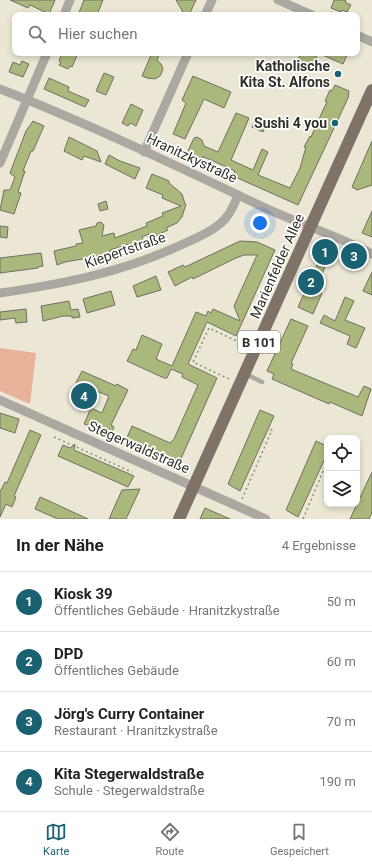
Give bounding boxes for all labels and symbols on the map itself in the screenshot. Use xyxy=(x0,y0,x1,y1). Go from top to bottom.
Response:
place label: Katholische Kita St. Alfons xyxy=(240,58,330,90)
marker: Katholische Kita St. Alfons xyxy=(333,69,343,79)
place label: Sushi 4 you xyxy=(254,115,327,131)
marker: Sushi 4 you xyxy=(330,118,340,128)
street label: Hranitzkystraße xyxy=(144,130,240,186)
street label: Marienfelder Allee xyxy=(247,211,307,321)
your location xyxy=(250,213,270,233)
street label: Kiepertstraße xyxy=(83,229,167,271)
pin: 1 xyxy=(312,237,338,267)
pin: 3 xyxy=(341,241,367,271)
pin: 2 xyxy=(298,267,324,297)
road number: B 101 xyxy=(238,331,280,353)
pin: 4 xyxy=(71,381,97,411)
street label: Stegerwaldstraße xyxy=(86,417,192,477)

